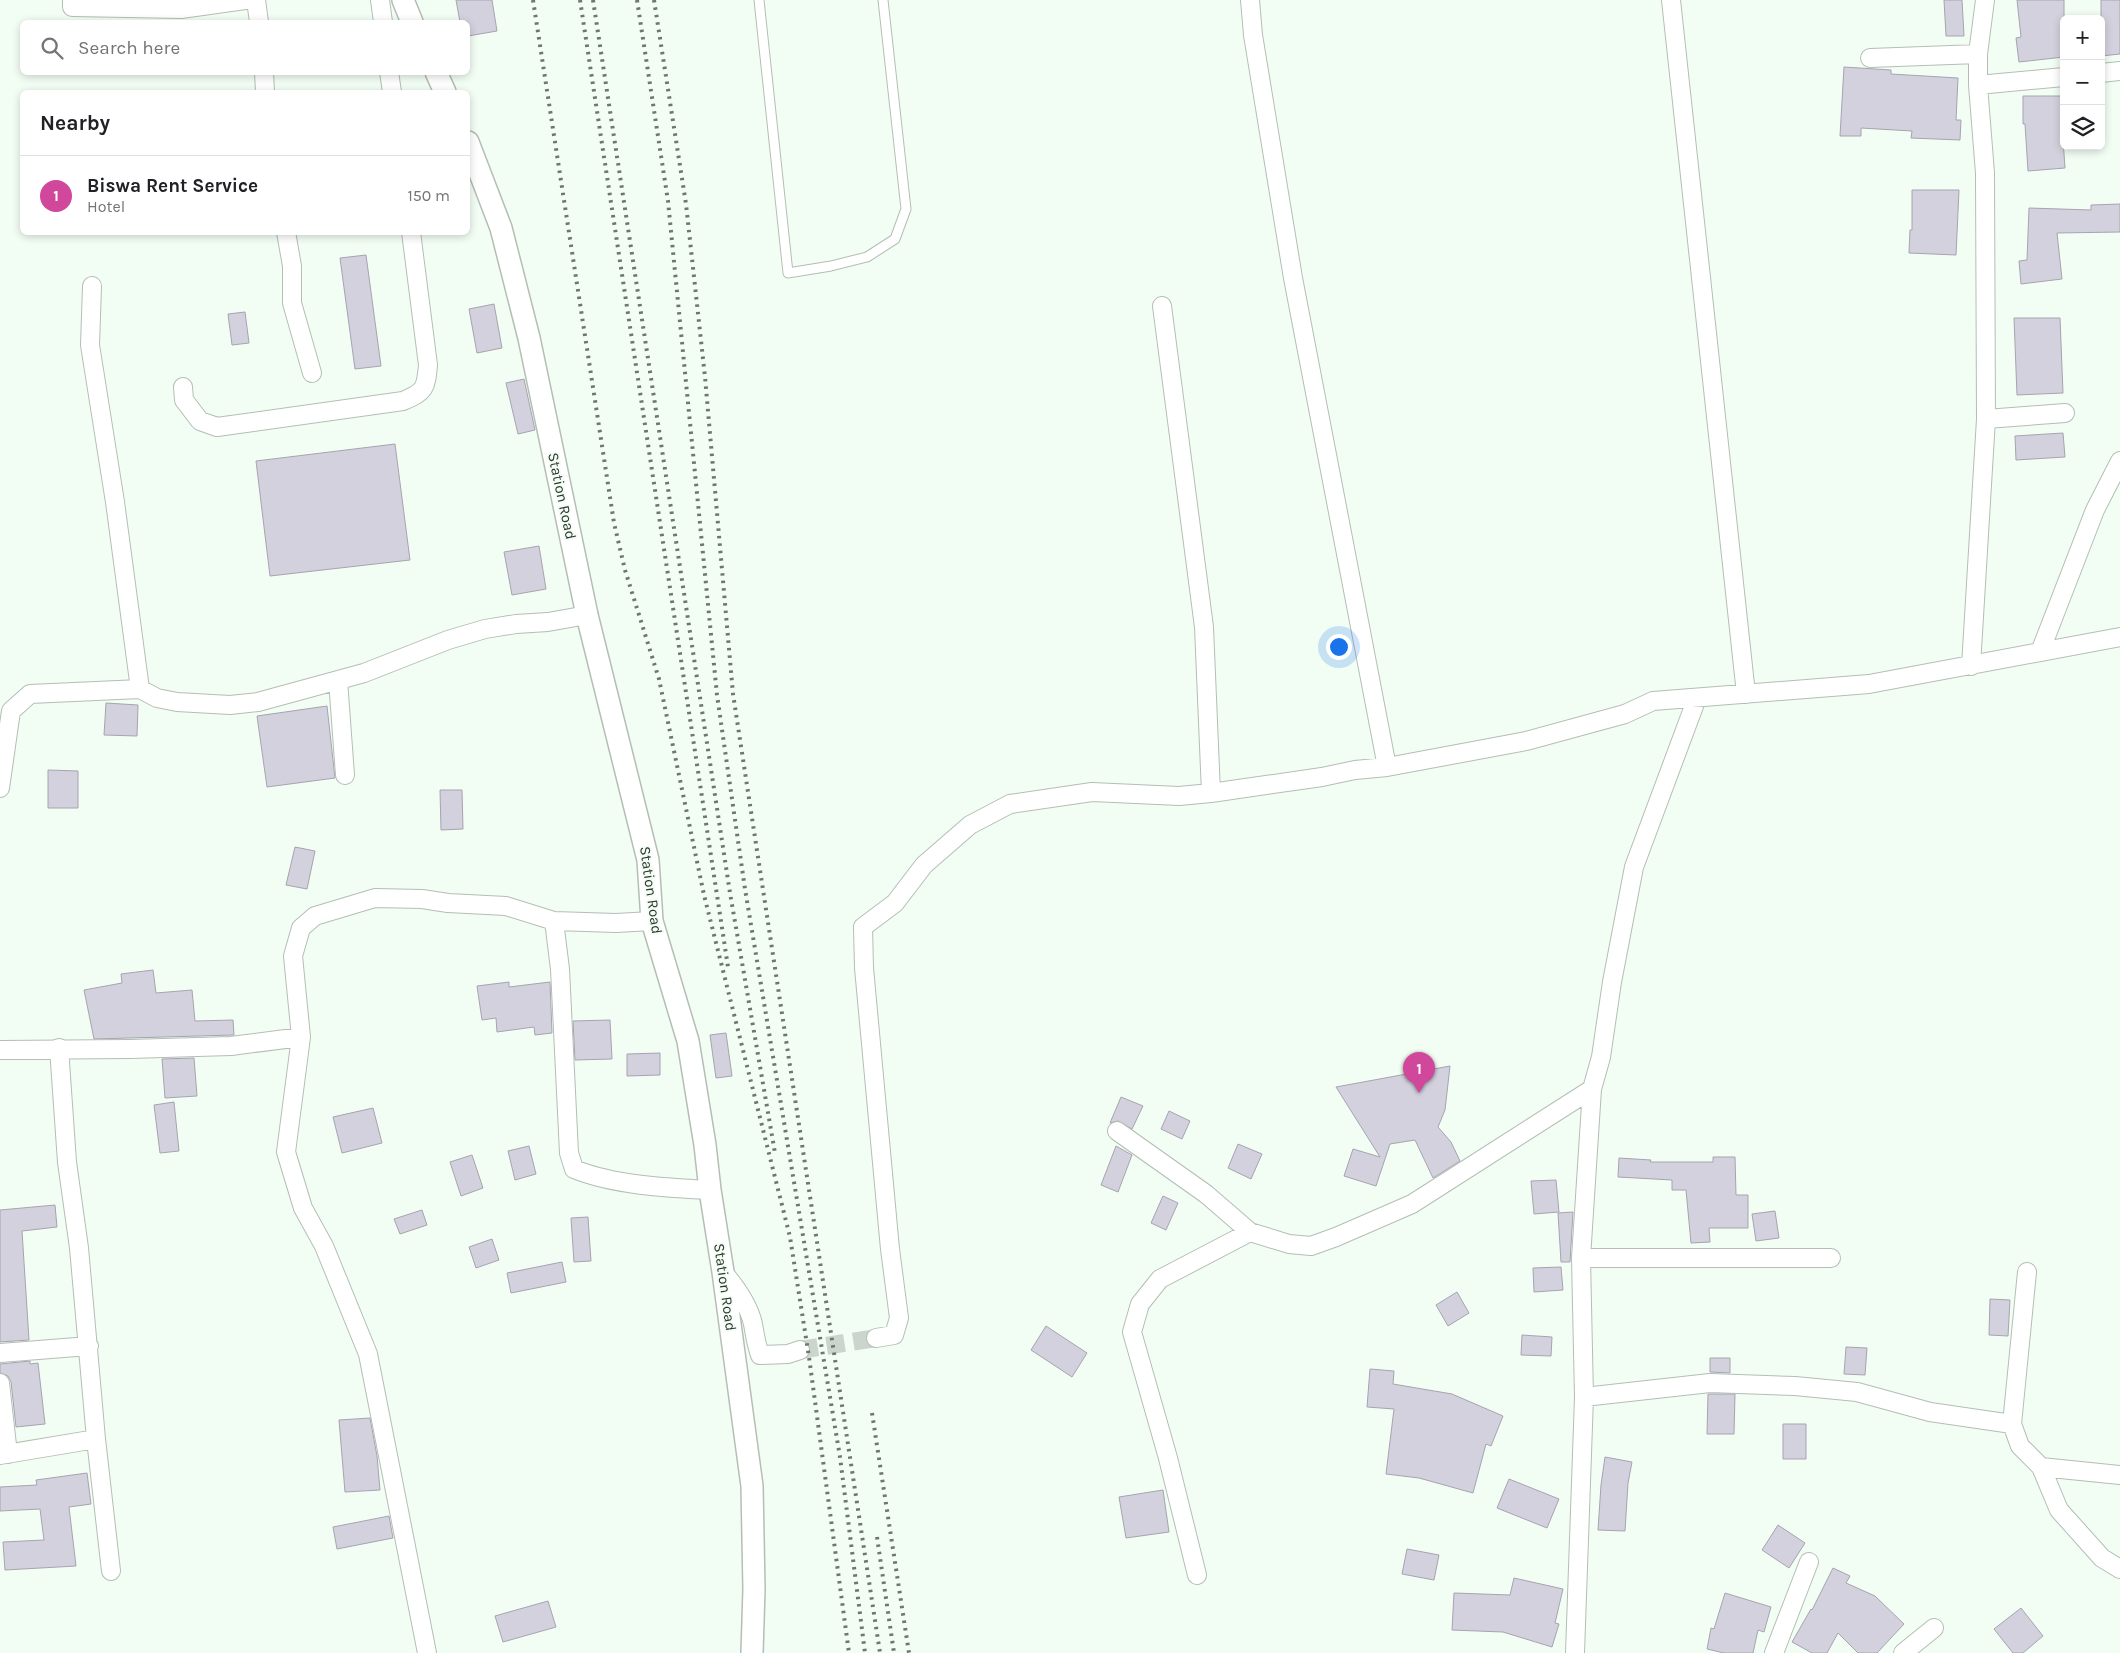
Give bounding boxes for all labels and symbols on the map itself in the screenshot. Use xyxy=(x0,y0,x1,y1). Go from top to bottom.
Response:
street label: Station Road xyxy=(544,451,580,541)
your location xyxy=(1326,634,1352,660)
street label: Station Road xyxy=(636,845,666,935)
pin: 1 xyxy=(1403,1052,1435,1093)
street label: Station Road xyxy=(710,1242,740,1332)

